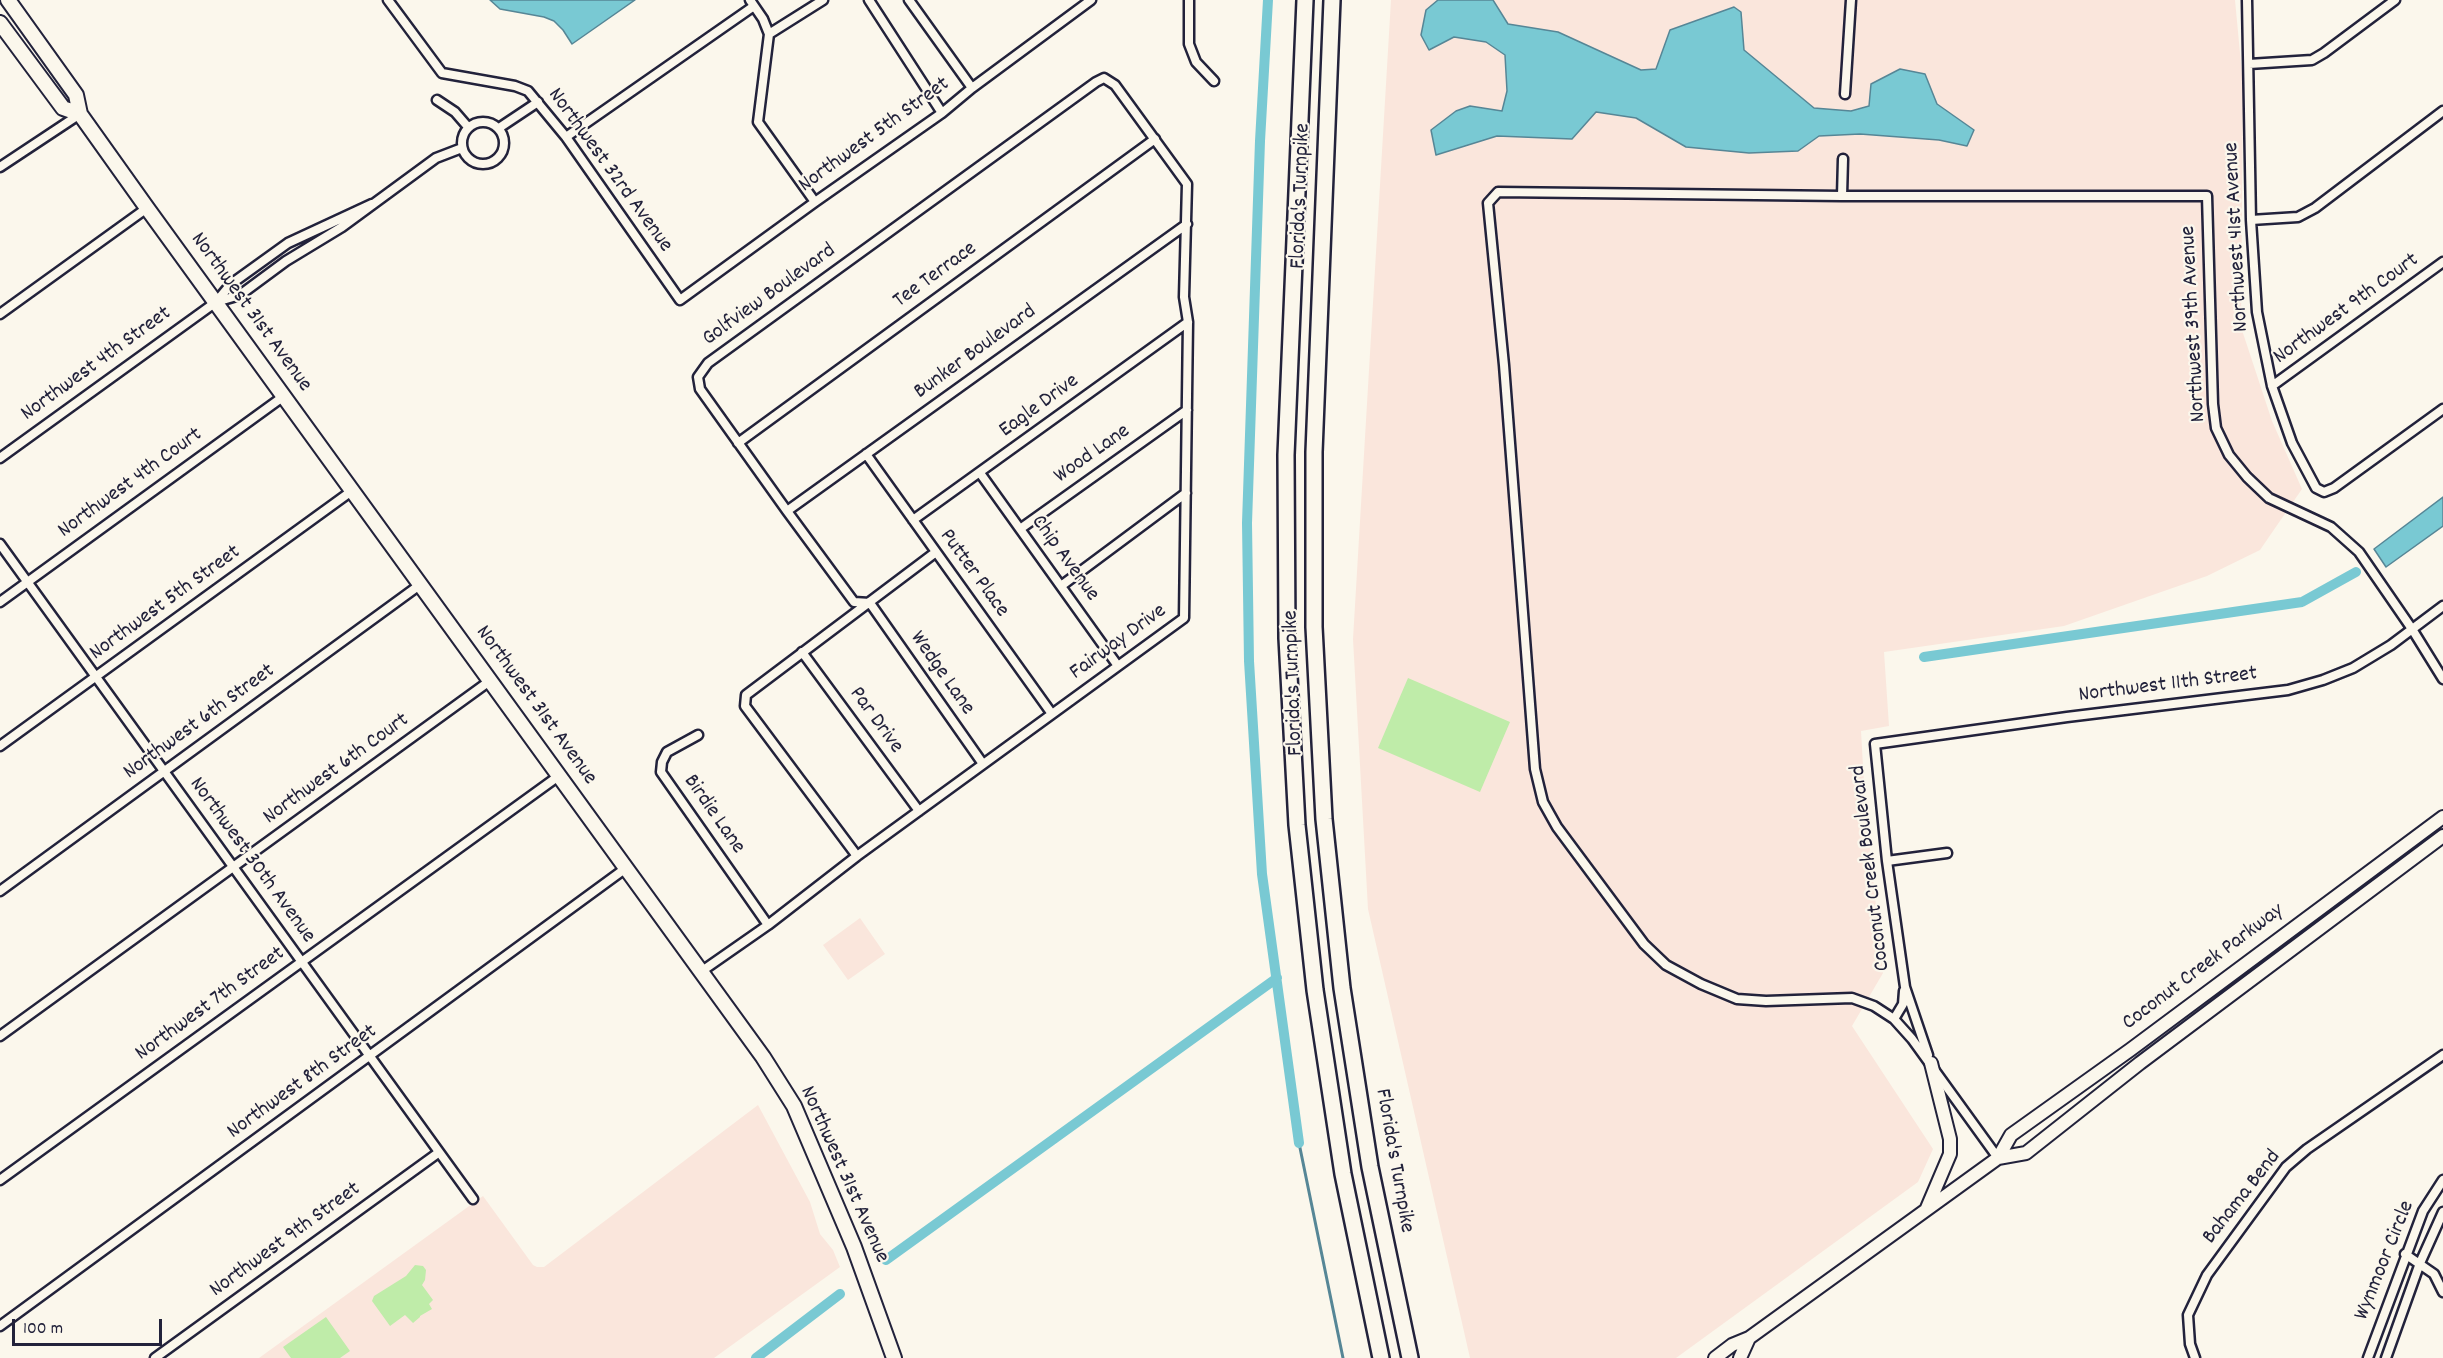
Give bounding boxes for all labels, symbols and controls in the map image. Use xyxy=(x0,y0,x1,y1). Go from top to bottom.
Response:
street label: Northwest 5th Street xyxy=(794,72,956,200)
street label: Northwest 32rd Avenue xyxy=(541,84,677,258)
street label: Florida's Turnpike xyxy=(1286,123,1318,269)
street label: Northwest 41st Avenue xyxy=(2220,142,2256,332)
street label: Northwest 39th Avenue xyxy=(2177,225,2213,423)
street label: Northwest 31st Avenue xyxy=(183,228,317,398)
street label: Tee Terrace xyxy=(889,237,983,315)
street label: Golfview Boulevard xyxy=(698,239,842,353)
street label: Northwest 9th Court xyxy=(2269,248,2425,372)
street label: Bunker Boulevard xyxy=(910,300,1042,406)
street label: Northwest 4th Street xyxy=(17,302,177,428)
street label: Eagle Drive xyxy=(995,369,1085,445)
street label: Wood Lane xyxy=(1050,419,1136,491)
street label: Northwest 4th Court xyxy=(54,423,208,545)
street label: Chip Avenue xyxy=(1024,511,1104,607)
street label: Putter Place xyxy=(932,525,1014,623)
street label: Northwest 5th Street xyxy=(85,540,247,668)
street label: Fairway Drive xyxy=(1065,599,1173,687)
street label: Florida's Turnpike xyxy=(1279,610,1311,756)
street label: Northwest 31st Avenue xyxy=(468,621,602,791)
street label: Wedge Lane xyxy=(903,627,979,721)
street label: Northwest 6th Street xyxy=(119,659,281,787)
street label: Northwest 11th Street xyxy=(2077,662,2259,710)
street label: Par Drive xyxy=(842,683,908,759)
street label: Northwest 6th Court xyxy=(259,708,415,832)
street label: Coconut Creek Boulevard xyxy=(1846,764,1898,972)
street label: Birdie Lane xyxy=(676,770,750,860)
street label: Northwest 30th Avenue xyxy=(182,773,320,949)
street label: Coconut Creek Parkway xyxy=(2118,899,2290,1037)
street label: Northwest 7th Street xyxy=(131,942,291,1068)
street label: Northwest 8th Street xyxy=(223,1020,383,1146)
street label: Northwest 31st Avenue xyxy=(792,1083,894,1267)
street label: Florida's Turnpike xyxy=(1367,1087,1419,1235)
street label: Bahama Bend xyxy=(2198,1146,2288,1250)
street label: Northwest 9th Street xyxy=(205,1177,367,1305)
street label: Wynmoor Circle xyxy=(2350,1197,2422,1325)
scale bar xyxy=(15,1307,165,1345)
text: 100 m xyxy=(23,1317,63,1342)

